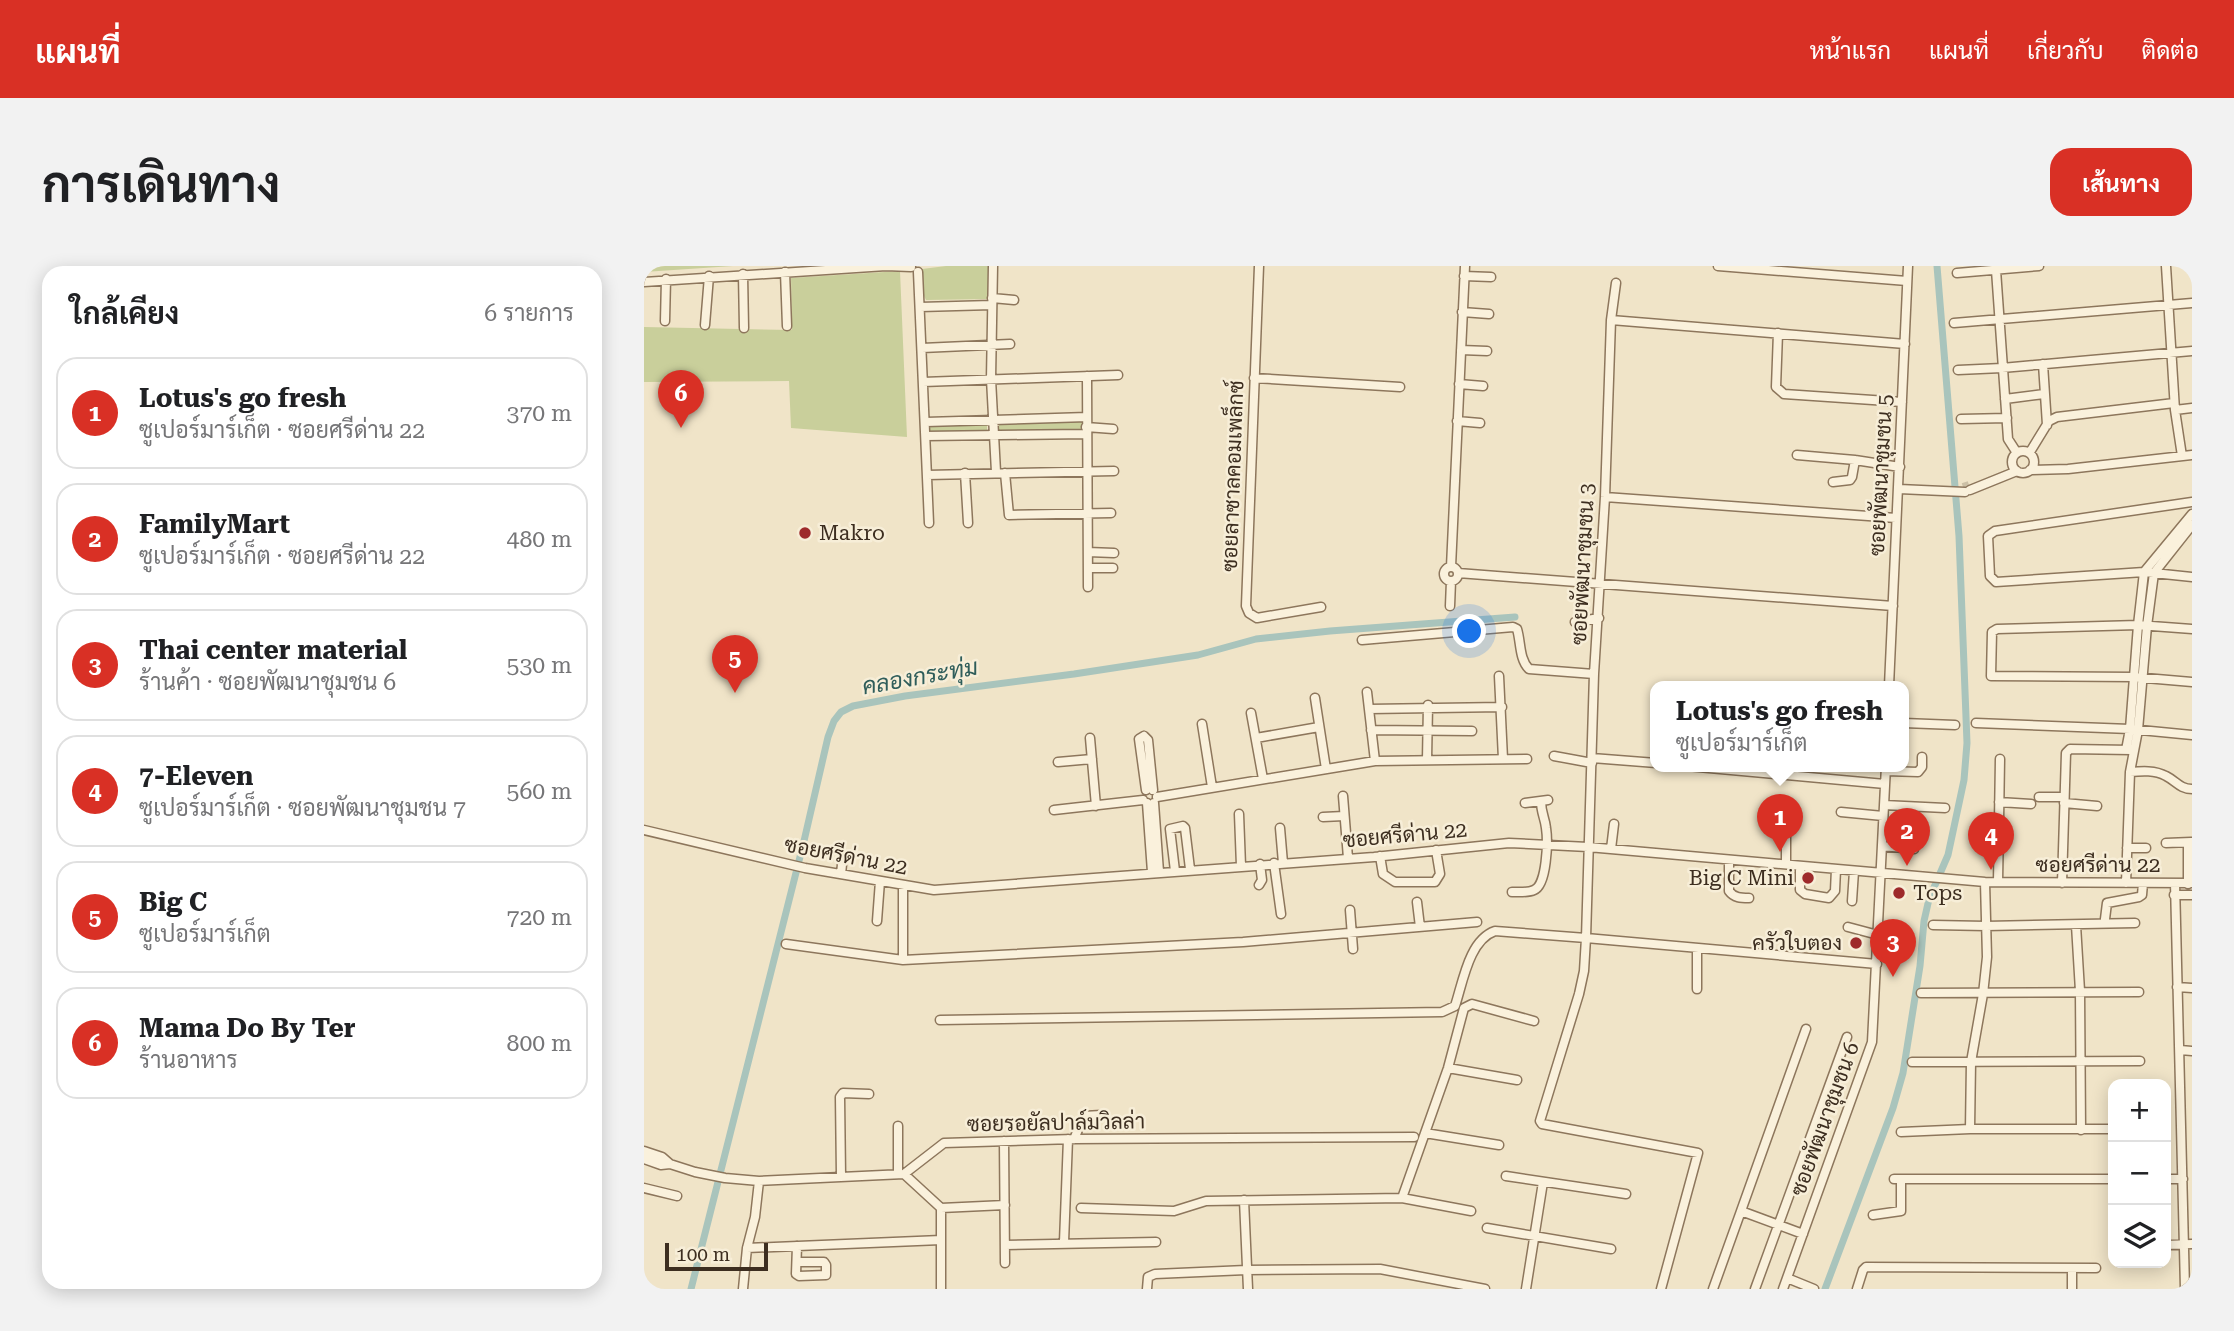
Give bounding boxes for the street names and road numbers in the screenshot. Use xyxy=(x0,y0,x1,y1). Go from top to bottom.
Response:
street label: ซอยลาซาลคอมเพล็กซ์ xyxy=(1215,380,1248,572)
street label: ซอยพัฒนาชุมชน 5 xyxy=(1865,393,1899,557)
street label: ซอยพัฒนาชุมชน 3 xyxy=(1567,482,1601,646)
street label: ซอยศรีด่าน 22 xyxy=(1342,817,1468,852)
street label: ซอยศรีด่าน 22 xyxy=(782,831,910,880)
street label: ซอยศรีด่าน 22 xyxy=(2036,852,2160,877)
street label: ซอยพัฒนาชุมชน 6 xyxy=(1786,1039,1866,1200)
street label: ซอยรอยัลปาล์มวิลล่า xyxy=(967,1107,1145,1137)

